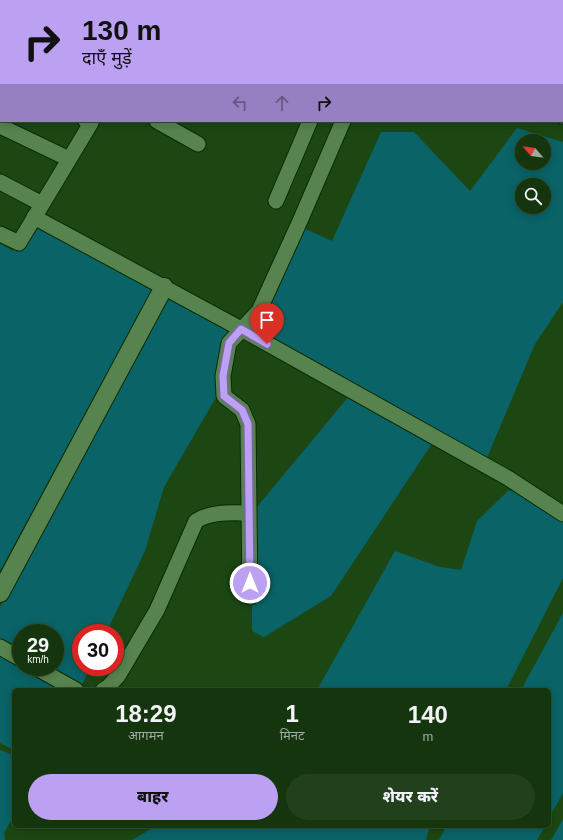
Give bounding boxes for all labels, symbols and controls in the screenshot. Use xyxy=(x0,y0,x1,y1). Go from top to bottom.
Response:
text: 130 m xyxy=(82,15,161,46)
icon: right xyxy=(16,16,68,68)
text: दाएँ मुड़ें xyxy=(82,48,132,68)
icon: left xyxy=(229,92,251,114)
icon: ahead xyxy=(271,92,293,114)
icon: right xyxy=(313,92,335,114)
north arrow xyxy=(515,134,551,170)
map controls xyxy=(515,134,551,214)
button: search xyxy=(515,178,551,214)
pin xyxy=(250,303,284,344)
icon: arrive xyxy=(256,309,278,331)
position arrow xyxy=(229,562,271,604)
speed limit sign: 30 xyxy=(72,624,124,676)
text: 29 xyxy=(27,634,49,656)
text: km/h xyxy=(27,654,49,665)
text: 18:29 xyxy=(115,700,177,727)
text: 1 xyxy=(285,700,299,727)
text: 140 xyxy=(408,701,448,728)
text: आगमन xyxy=(128,728,164,743)
text: मिनट xyxy=(280,728,305,743)
text: m xyxy=(422,729,433,744)
button: बाहर xyxy=(28,774,278,820)
button: शेयर करें xyxy=(286,774,535,820)

